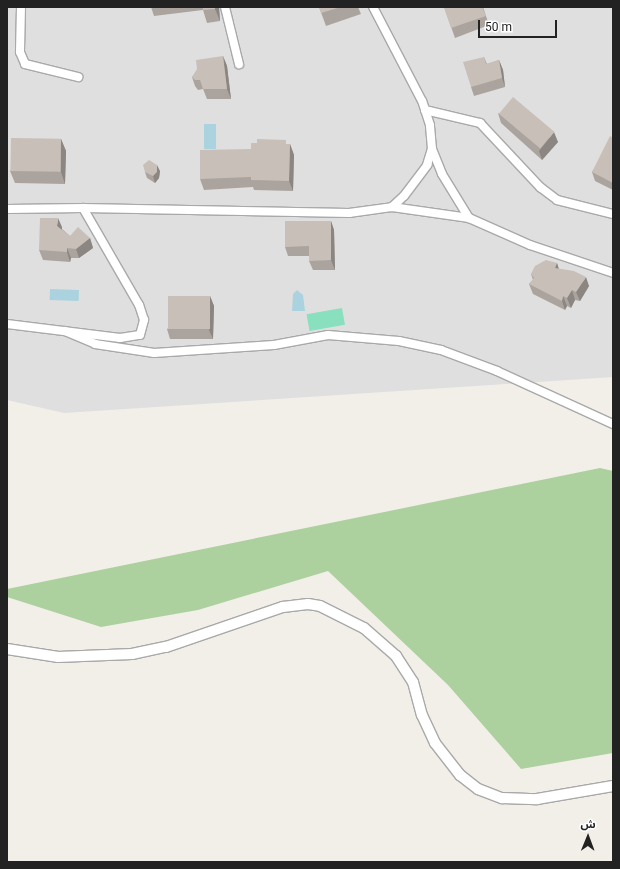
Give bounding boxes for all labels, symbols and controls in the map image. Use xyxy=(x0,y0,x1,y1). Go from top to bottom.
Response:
scale bar xyxy=(480,12,559,38)
text: 50 m xyxy=(485,20,512,34)
north arrow xyxy=(568,817,608,857)
text: ش xyxy=(581,818,596,831)

